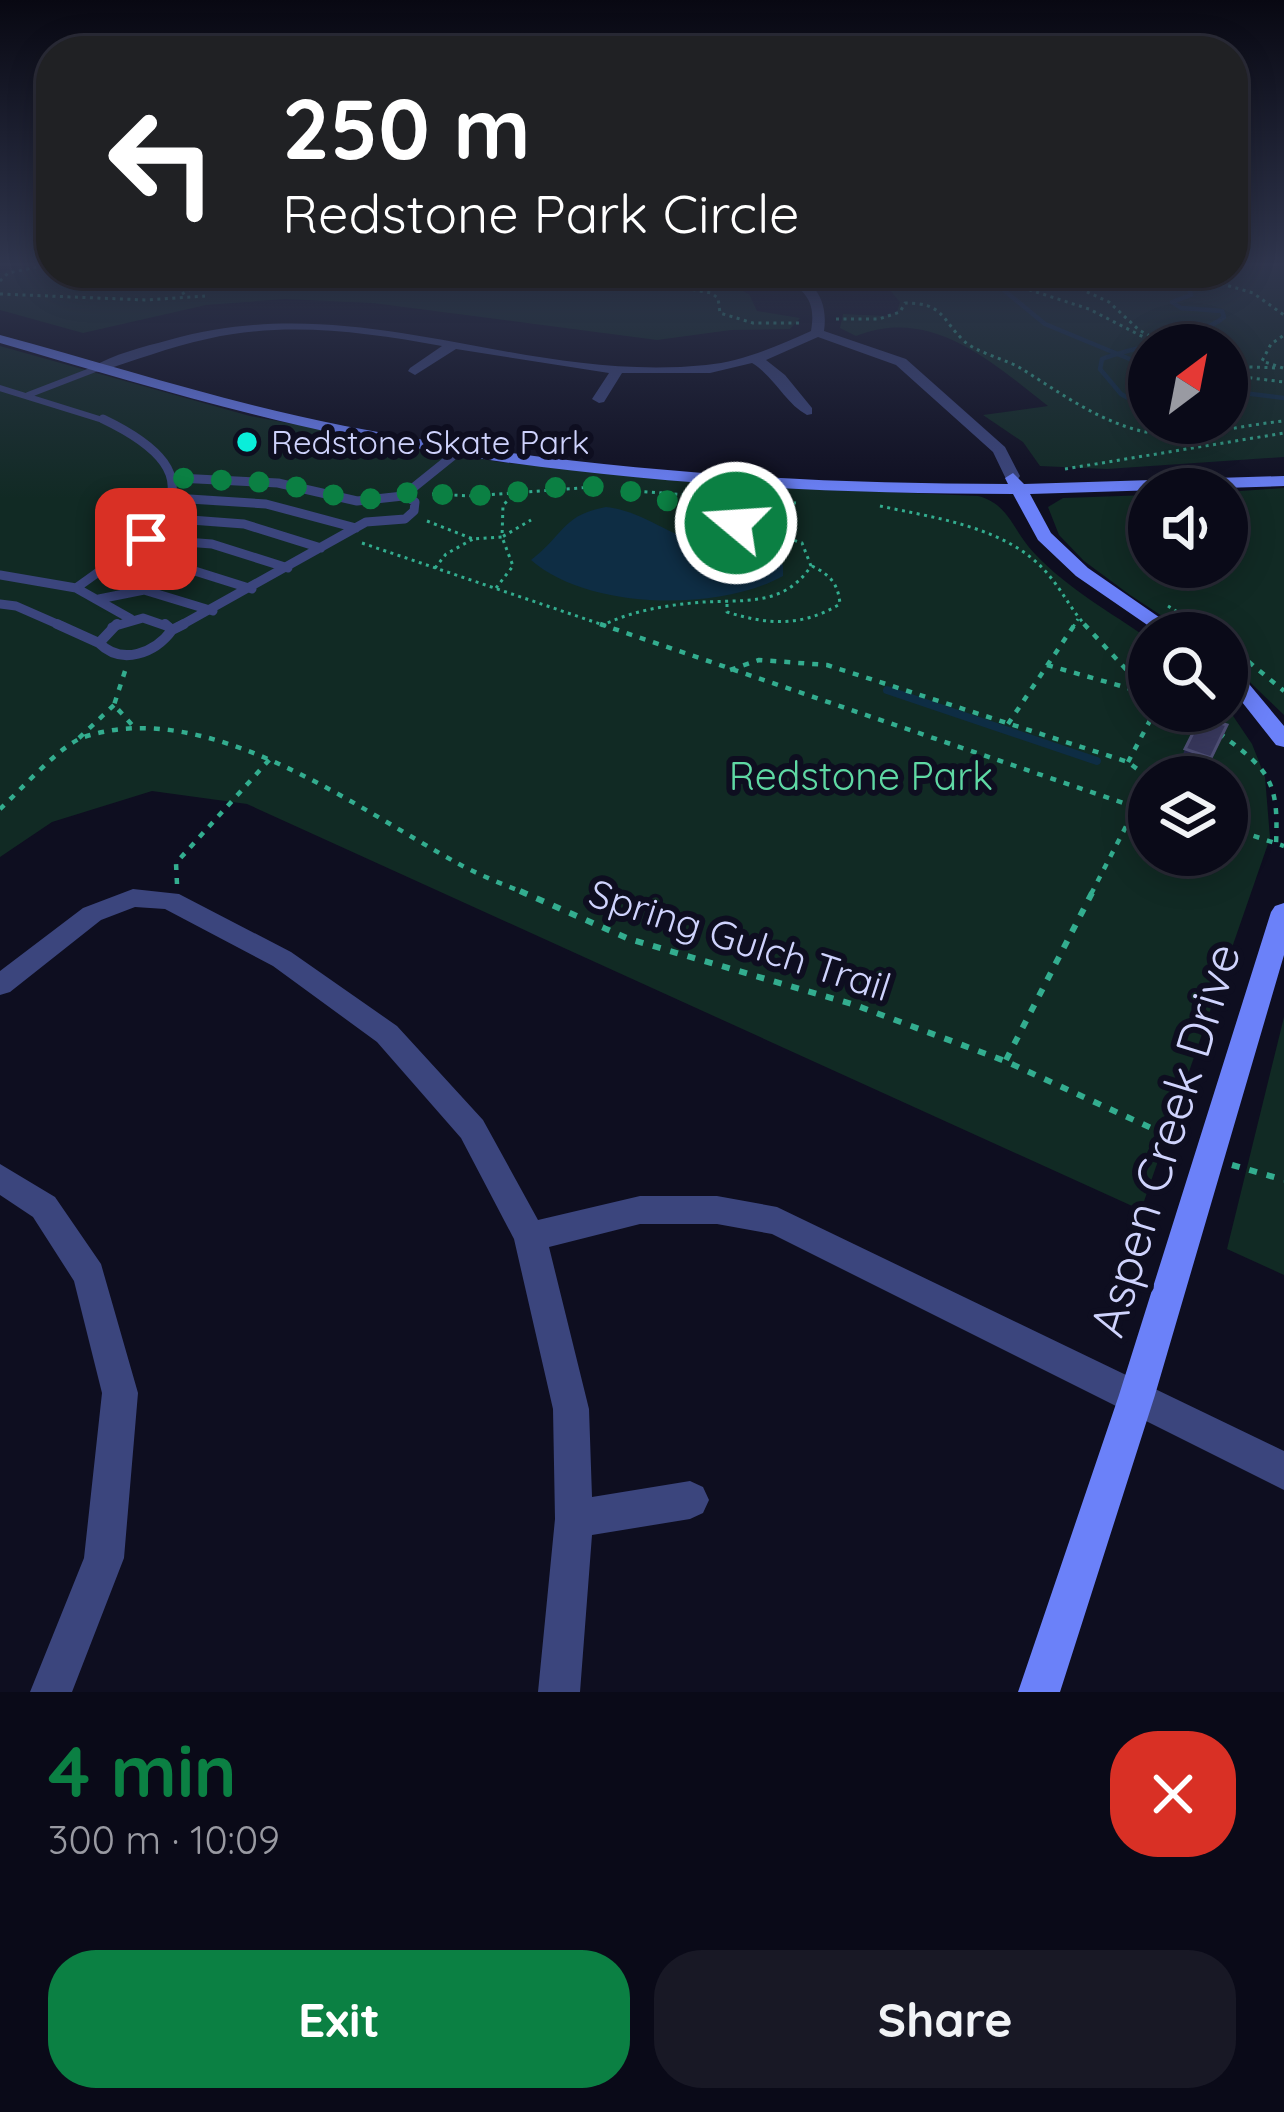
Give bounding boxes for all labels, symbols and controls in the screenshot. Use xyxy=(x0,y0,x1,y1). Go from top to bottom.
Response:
text: 250 m xyxy=(282,75,531,180)
icon: left xyxy=(84,84,240,240)
text: Redstone Park Circle xyxy=(282,179,799,247)
north arrow xyxy=(1128,324,1248,444)
map controls xyxy=(1128,324,1248,876)
place label: Redstone Skate Park xyxy=(271,421,589,462)
marker: Redstone Skate Park xyxy=(234,429,260,455)
position arrow xyxy=(673,460,799,586)
button: sound xyxy=(1128,468,1248,588)
pin xyxy=(95,488,197,590)
icon: arrive xyxy=(113,506,179,572)
button: search xyxy=(1128,612,1248,732)
park label: Redstone Park xyxy=(729,751,993,800)
button: layers xyxy=(1128,756,1248,876)
street label: Spring Gulch Trail xyxy=(583,868,897,1011)
street label: Aspen Creek Drive xyxy=(1076,936,1252,1344)
text: 4 min xyxy=(48,1725,237,1815)
button: close xyxy=(1110,1731,1236,1857)
text: 300 m · 10:09 xyxy=(48,1815,280,1864)
button: Exit xyxy=(48,1950,630,2088)
button: Share xyxy=(654,1950,1236,2088)

